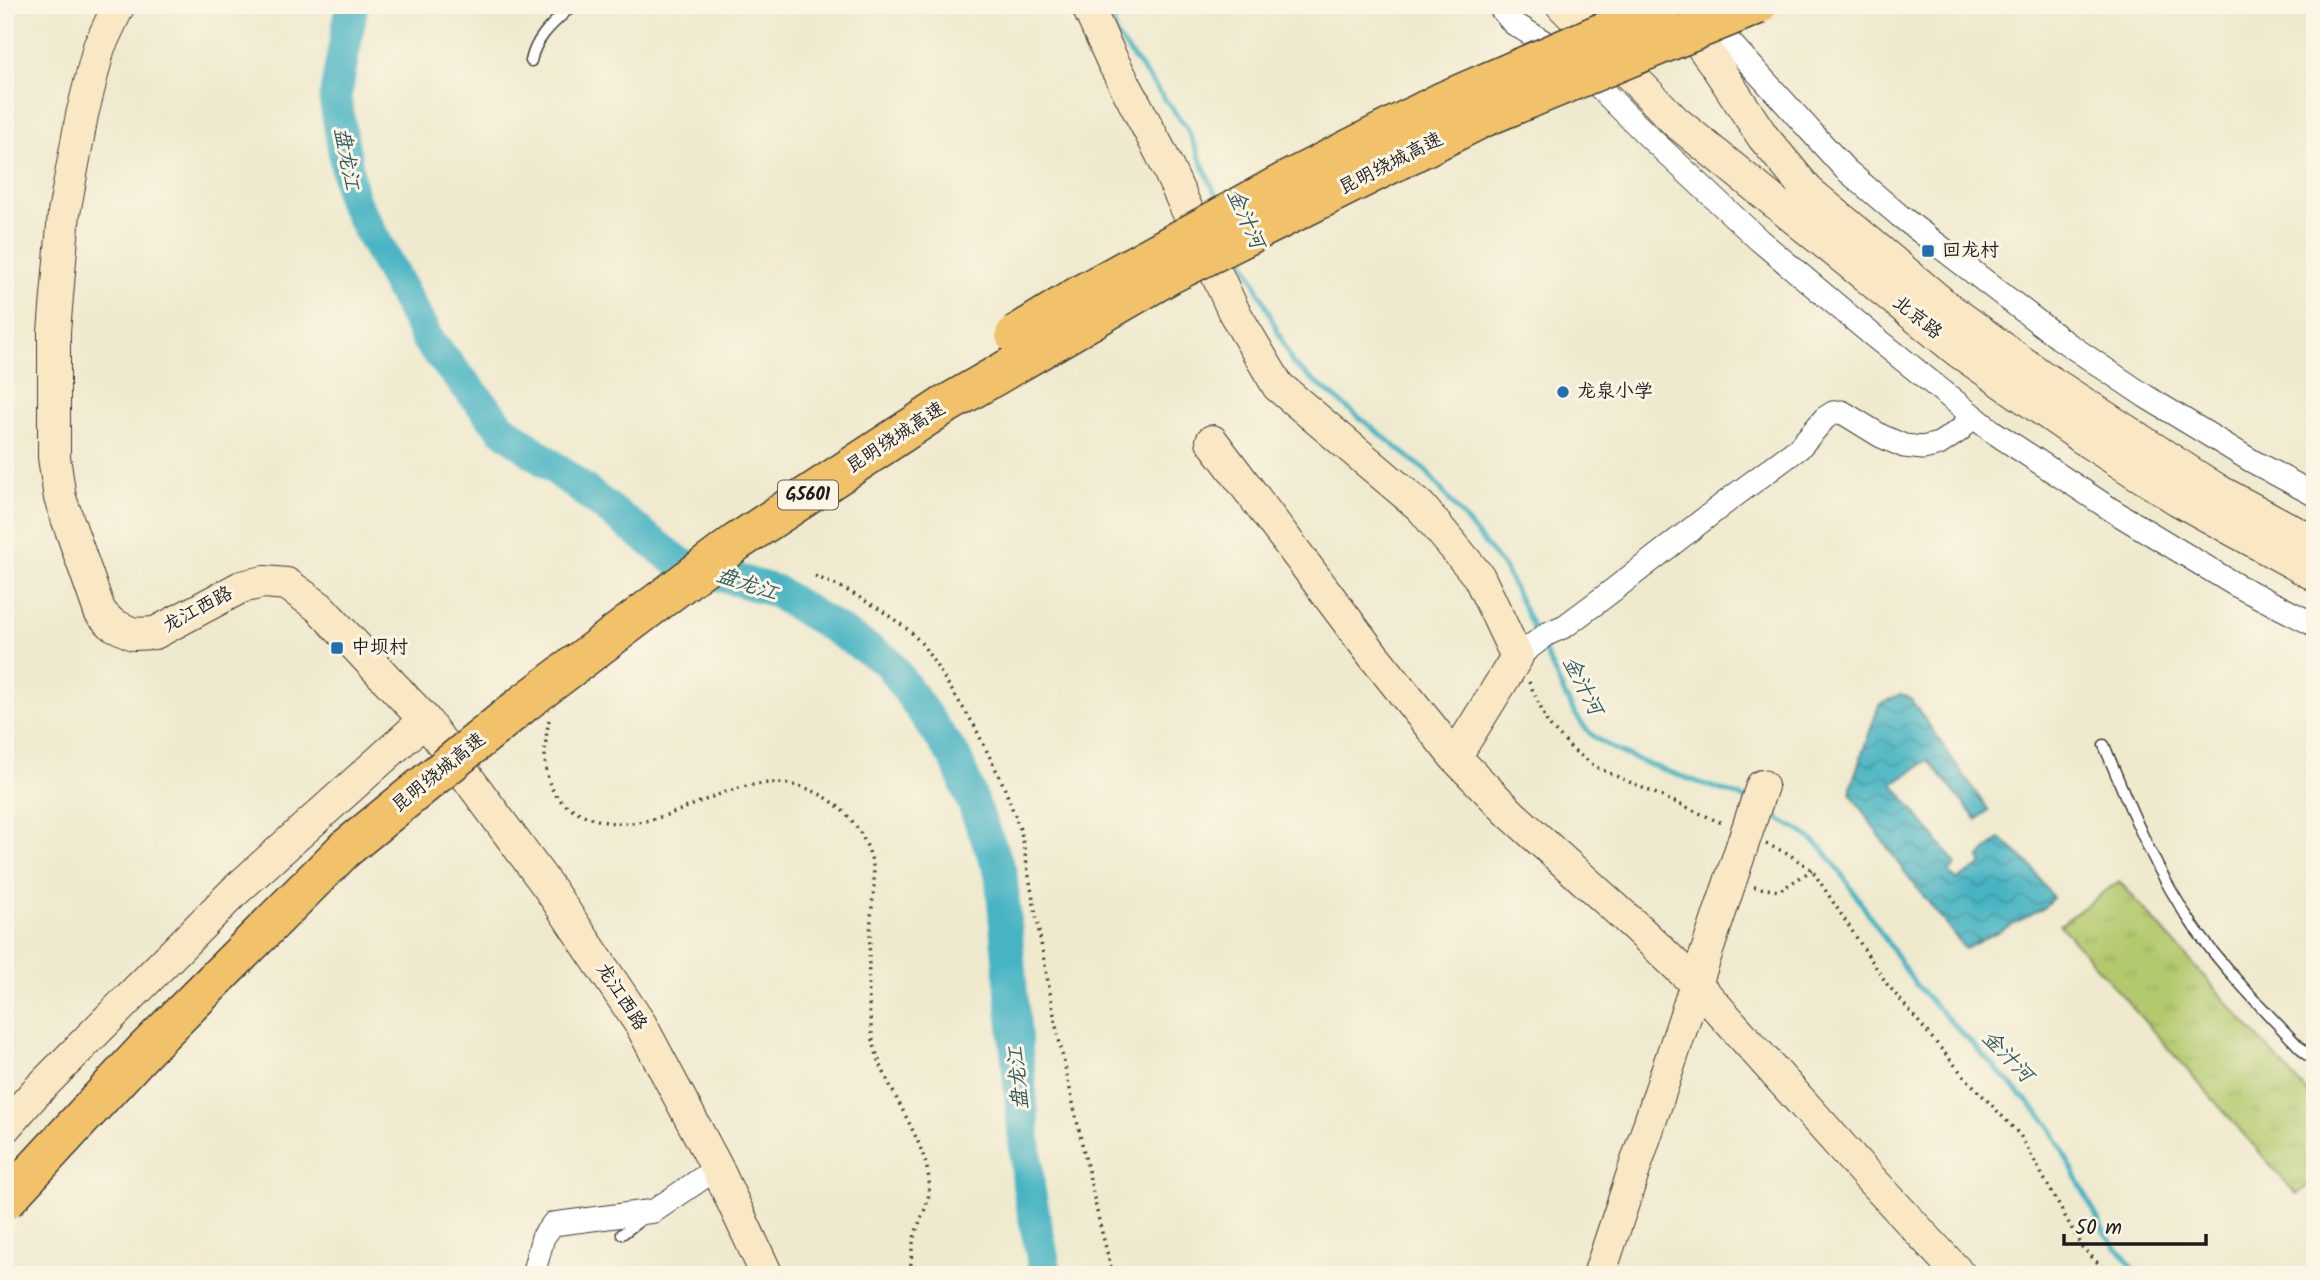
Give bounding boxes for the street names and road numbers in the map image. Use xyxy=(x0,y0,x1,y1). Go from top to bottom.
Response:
street label: 昆明绕城高速 xyxy=(1333,125,1449,203)
street label: 北京路 xyxy=(1885,288,1949,348)
street label: 昆明绕城高速 xyxy=(840,394,952,482)
road number: G5601 xyxy=(778,480,838,509)
street label: 龙江西路 xyxy=(157,579,239,641)
street label: 昆明绕城高速 xyxy=(385,725,493,821)
street label: 龙江西路 xyxy=(588,957,654,1037)

